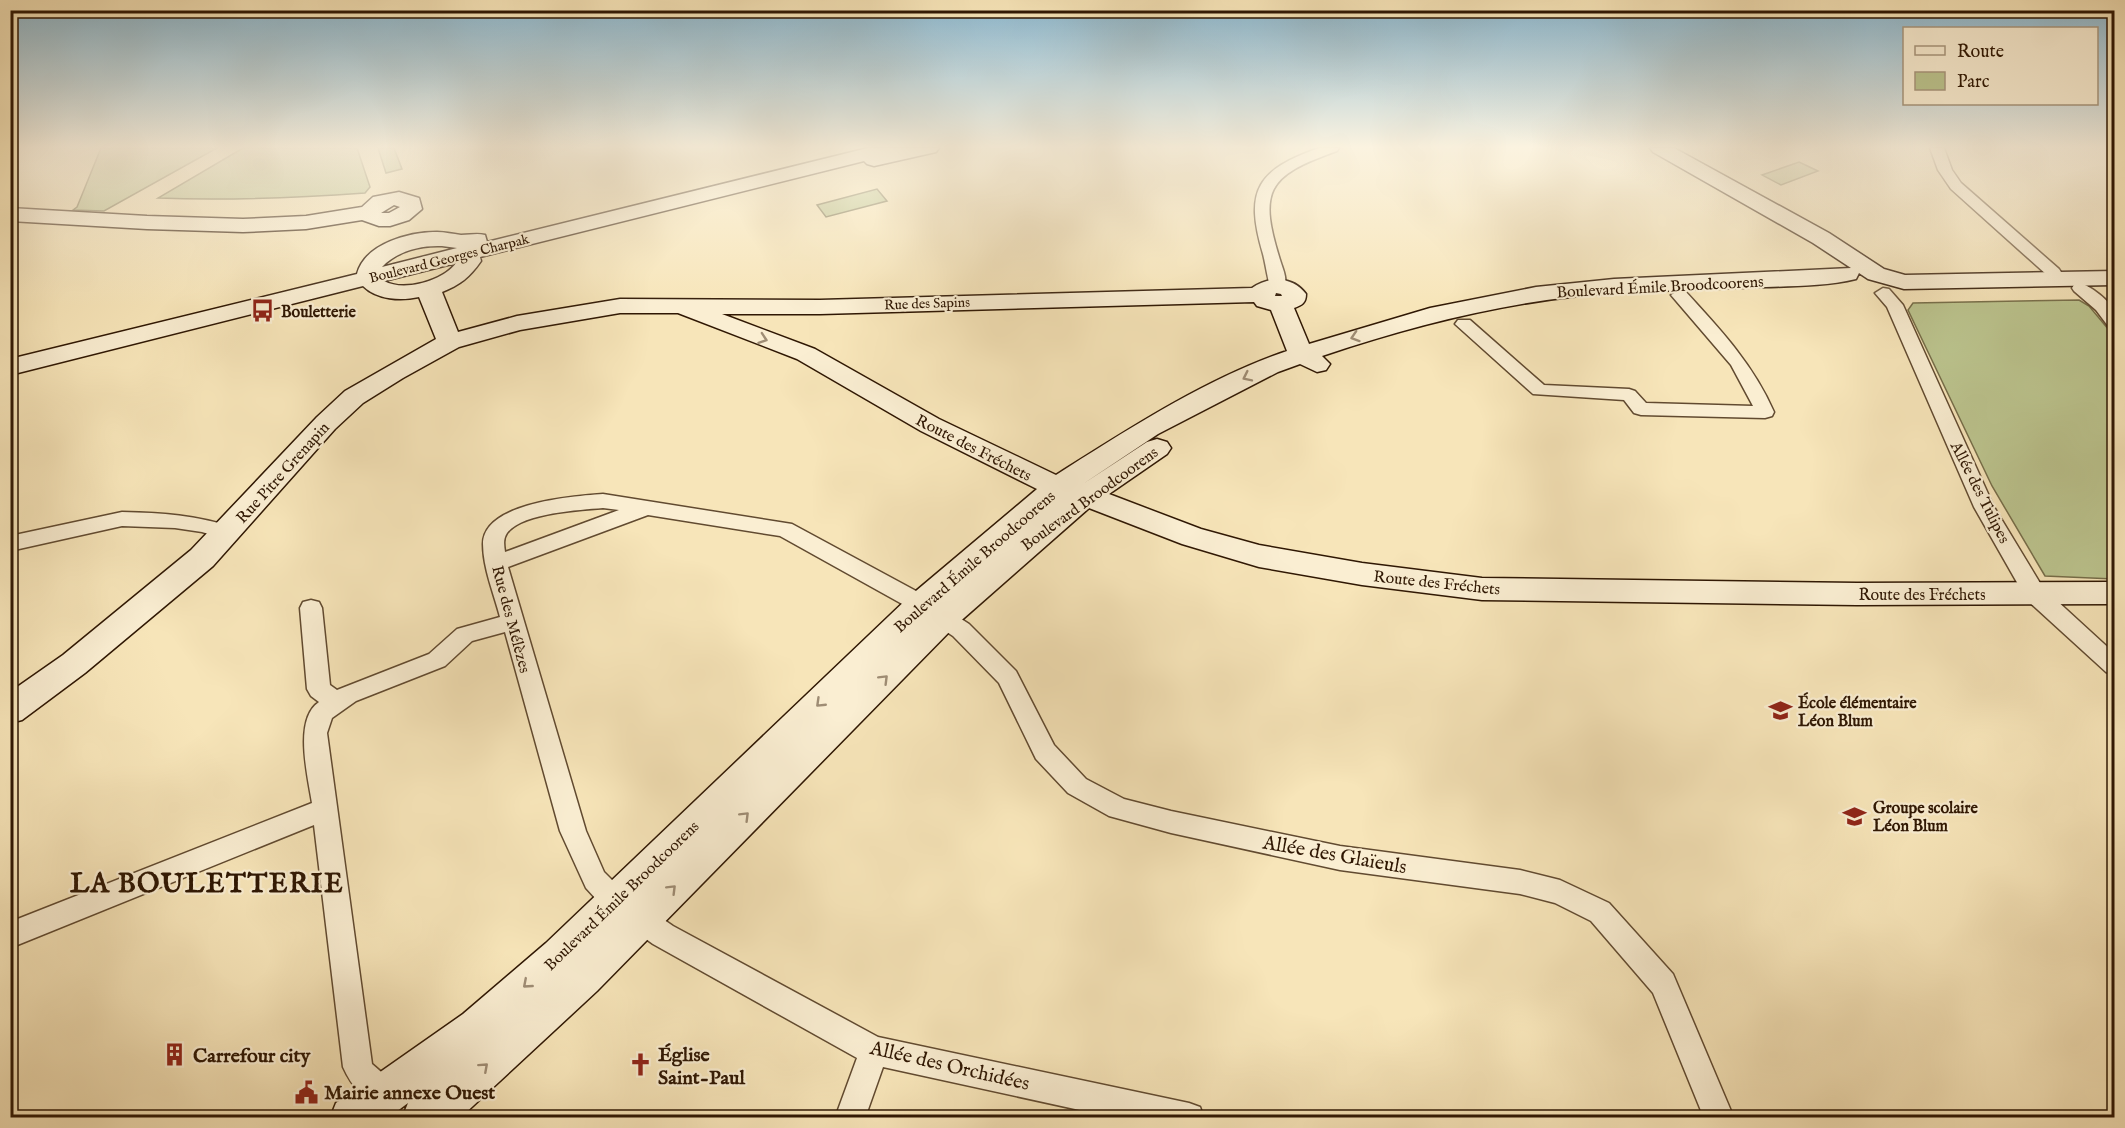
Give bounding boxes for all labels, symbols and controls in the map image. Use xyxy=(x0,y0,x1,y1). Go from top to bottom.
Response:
legend xyxy=(1903,27,2098,105)
text: Route xyxy=(1957,41,2004,64)
text: Parc xyxy=(1957,71,1990,94)
street label: Boulevard Georges Charpak xyxy=(367,230,532,288)
street label: Boulevard Émile Broodcoorens xyxy=(1556,271,1765,303)
street label: Rue des Sapins xyxy=(884,294,970,314)
bus stop icon: Bouletterie xyxy=(250,298,276,324)
place label: Bouletterie xyxy=(281,303,357,323)
one-way arrow xyxy=(1350,329,1361,342)
one-way arrow xyxy=(757,331,768,344)
one-way arrow xyxy=(1243,369,1254,381)
street label: Route des Fréchets xyxy=(912,411,1035,487)
street label: Rue Pitre Grenapin xyxy=(233,418,335,528)
street label: Allée des Tulipes xyxy=(1945,438,2014,547)
street label: Boulevard Broodcoorens xyxy=(1018,443,1163,556)
street label: Boulevard Émile Broodcoorens xyxy=(889,485,1060,638)
street label: Rue des Mélèzes xyxy=(486,564,534,676)
street label: Route des Fréchets xyxy=(1372,567,1501,601)
street label: Route des Fréchets xyxy=(1858,586,1986,606)
one-way arrow xyxy=(876,675,887,686)
place label: École élémentaire Léon Blum xyxy=(1798,692,1917,732)
one-way arrow xyxy=(816,696,827,707)
school or university icon: École élémentaire Léon Blum xyxy=(1767,698,1793,724)
place label: Groupe scolaire Léon Blum xyxy=(1873,799,1978,837)
school or university icon: Groupe scolaire Léon Blum xyxy=(1842,803,1868,829)
one-way arrow xyxy=(739,812,749,823)
street label: Boulevard Émile Broodcoorens xyxy=(539,815,704,976)
street label: Allée des Glaïeuls xyxy=(1260,830,1409,880)
district label: LA BOULETTERIE xyxy=(70,868,344,902)
one-way arrow xyxy=(664,886,675,897)
one-way arrow xyxy=(523,977,534,988)
street label: Allée des Orchidées xyxy=(867,1036,1032,1097)
building icon: Carrefour city xyxy=(162,1042,188,1068)
place label: Église Saint-Paul xyxy=(658,1043,745,1091)
place label: Carrefour city xyxy=(193,1044,311,1069)
church icon: Église Saint-Paul xyxy=(627,1052,653,1078)
one-way arrow xyxy=(478,1063,488,1074)
public building icon: Mairie annexe Ouest xyxy=(293,1079,319,1105)
place label: Mairie annexe Ouest xyxy=(324,1081,495,1106)

